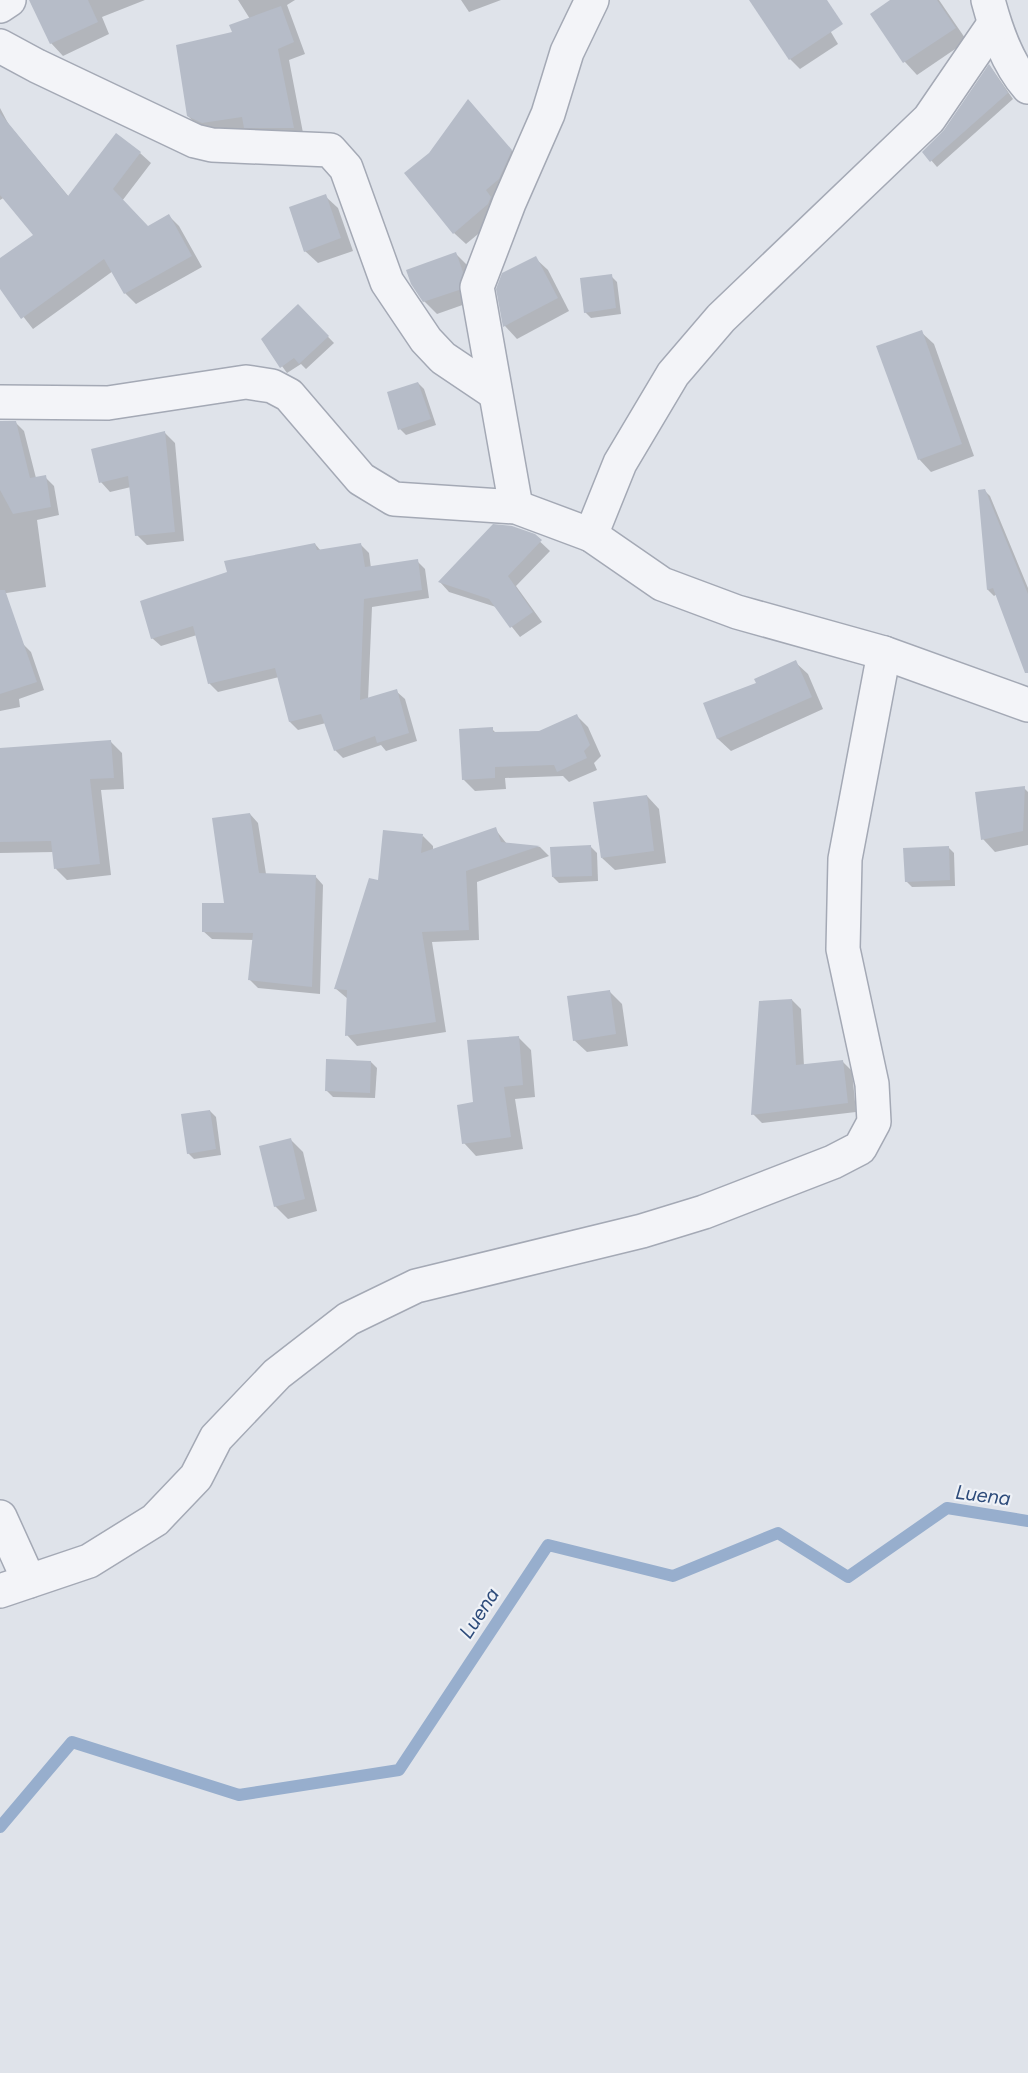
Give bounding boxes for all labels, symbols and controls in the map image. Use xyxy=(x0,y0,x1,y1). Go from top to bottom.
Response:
water label: Luena xyxy=(954,1480,1012,1510)
water label: Luena xyxy=(454,1583,504,1643)

